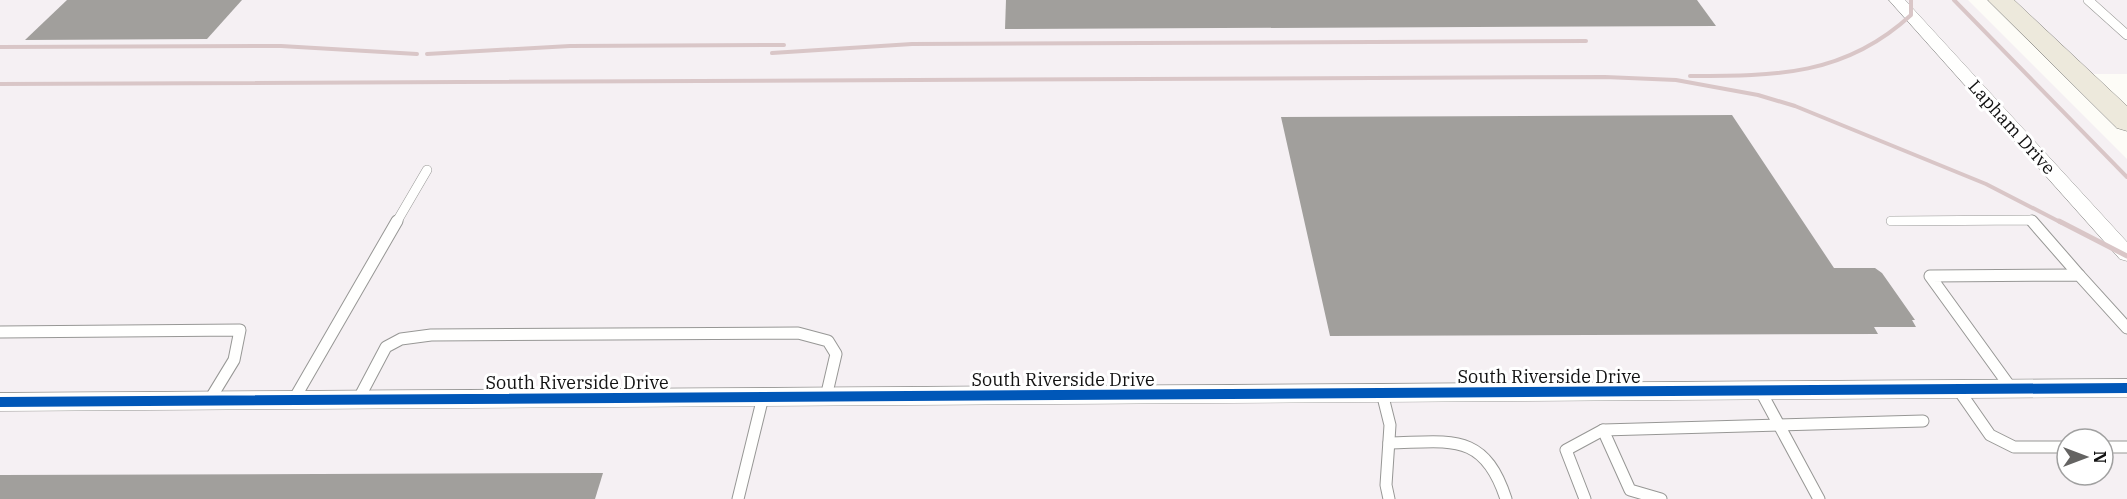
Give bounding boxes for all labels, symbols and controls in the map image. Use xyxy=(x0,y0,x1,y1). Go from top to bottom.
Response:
street label: Lapham Drive xyxy=(1964,75,2060,179)
street label: South Riverside Drive xyxy=(1457,365,1641,388)
street label: South Riverside Drive xyxy=(971,368,1155,391)
street label: South Riverside Drive xyxy=(485,371,669,394)
north arrow xyxy=(2055,427,2115,487)
text: N xyxy=(2090,451,2110,463)

